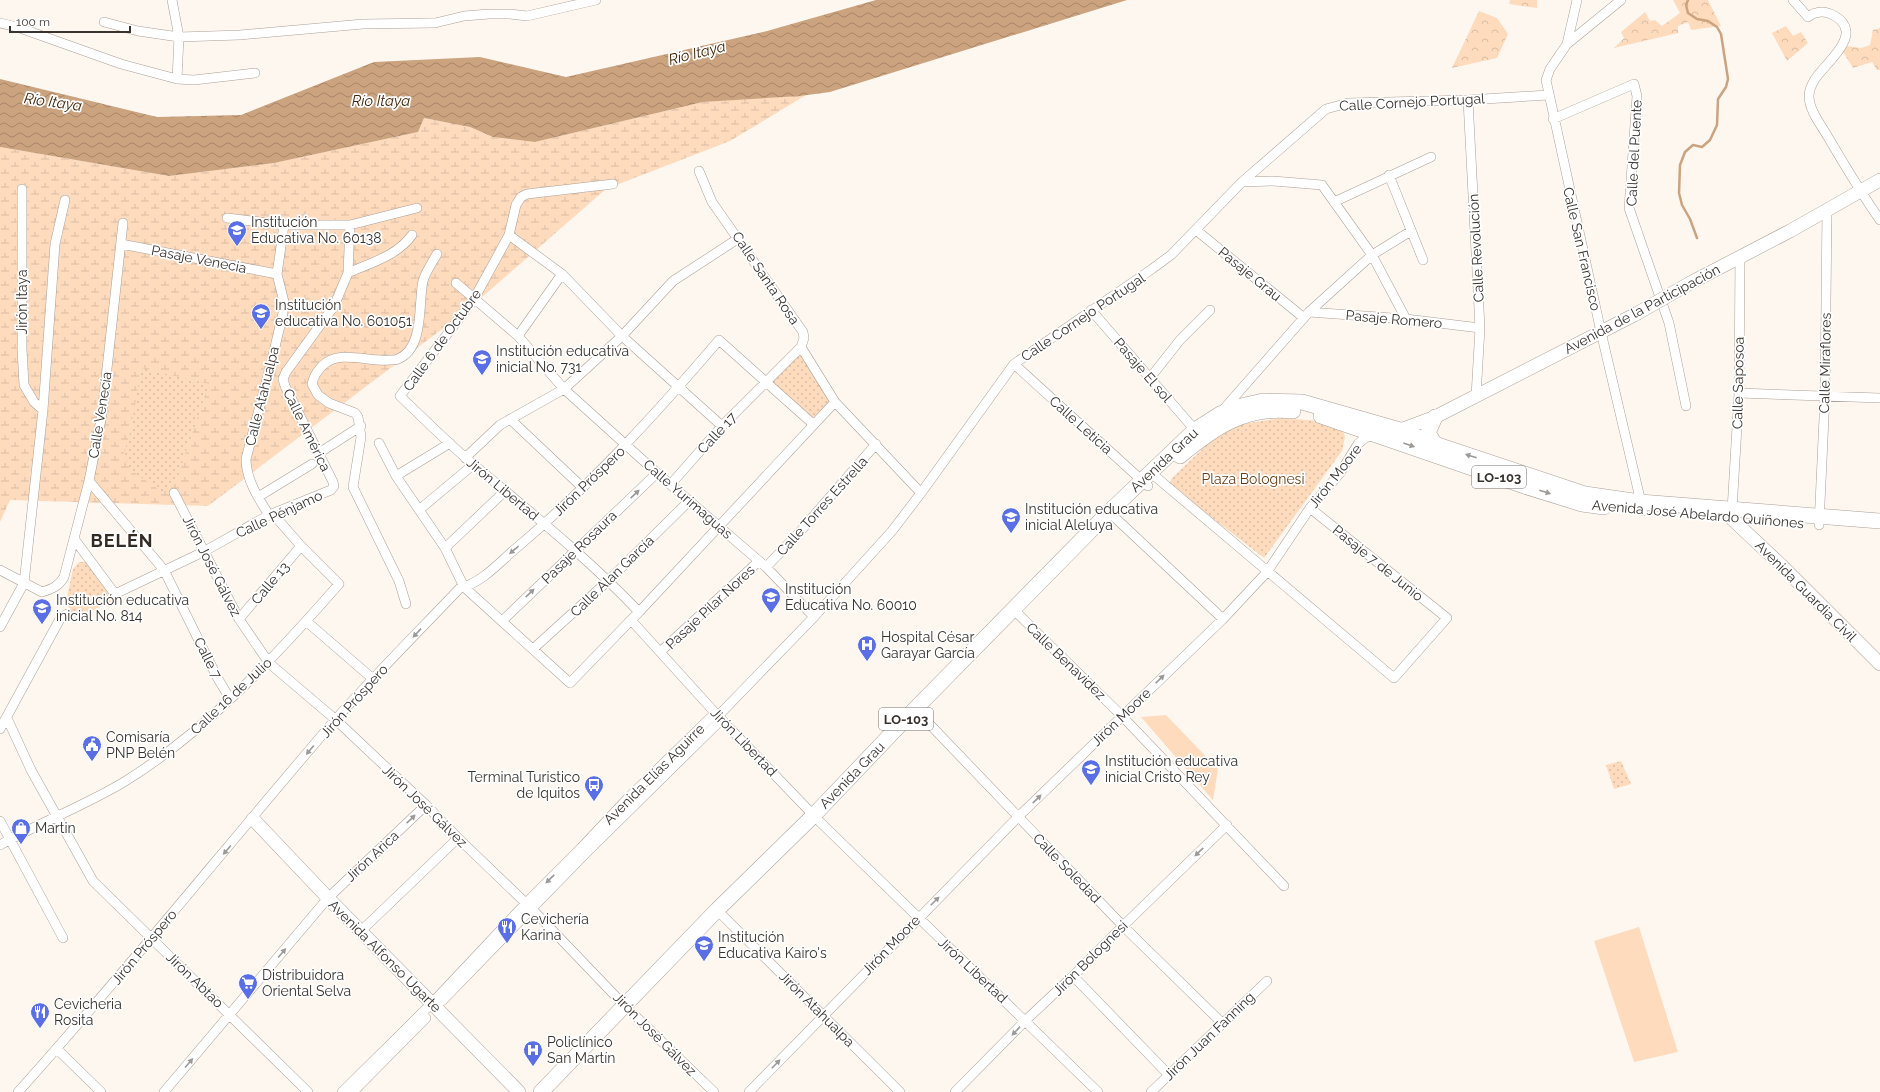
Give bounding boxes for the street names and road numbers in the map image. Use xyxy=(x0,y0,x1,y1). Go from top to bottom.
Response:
street label: Calle Cornejo Portugal xyxy=(1339,90,1485,114)
street label: Calle del Puente xyxy=(1623,99,1645,207)
street label: Calle San Francisco xyxy=(1560,186,1604,312)
street label: Calle Revolución xyxy=(1465,193,1487,303)
street label: Calle Santa Rosa xyxy=(729,229,803,327)
street label: Pasaje Venecia xyxy=(150,242,248,276)
street label: Pasaje Grau xyxy=(1215,244,1285,304)
street label: Avenida de la Participación xyxy=(1561,261,1723,357)
street label: Jirón Itaya xyxy=(14,269,30,335)
street label: Calle Cornejo Portugal xyxy=(1018,269,1148,364)
street label: Calle 6 de Octubre xyxy=(400,286,484,394)
street label: Pasaje Romero xyxy=(1345,307,1443,331)
street label: Calle Miraflores xyxy=(1816,312,1834,413)
street label: Pasaje El sol xyxy=(1111,335,1175,406)
street label: Calle Saposoa xyxy=(1729,337,1747,429)
street label: Calle Atahualpa xyxy=(242,345,282,447)
street label: Calle Venecia xyxy=(85,370,115,460)
street label: Calle América xyxy=(280,386,334,474)
street label: Calle Leticia xyxy=(1046,393,1116,457)
street label: Calle 17 xyxy=(694,409,740,457)
street label: Avenida Grau xyxy=(1127,425,1201,495)
street label: Jirón Moore xyxy=(1305,441,1365,511)
street label: Jirón Próspero xyxy=(550,443,628,519)
street label: Calle Torres Estrella xyxy=(773,453,871,559)
street label: Jirón Libertad xyxy=(464,454,542,524)
street label: Calle Yurimaguas xyxy=(640,456,736,542)
road number: LO-103 xyxy=(1472,466,1526,488)
street label: Calle Pénjamo xyxy=(233,487,325,541)
street label: Avenida José Abelardo Quiñones xyxy=(1591,497,1805,531)
street label: Pasaje Rosaura xyxy=(538,507,620,587)
street label: Jirón José Gálvez xyxy=(180,513,244,619)
street label: Pasaje 7 de Junio xyxy=(1330,522,1426,604)
street label: Calle Alan García xyxy=(567,532,657,620)
street label: Avenida Guardia Civil xyxy=(1752,537,1860,645)
street label: Calle 13 xyxy=(248,559,292,607)
street label: Pasaje Pilar Nores xyxy=(662,562,758,652)
street label: Calle Benavidez xyxy=(1023,619,1109,703)
street label: Calle 7 xyxy=(191,635,225,682)
street label: Calle 16 de Julio xyxy=(187,654,275,738)
street label: Jirón Próspero xyxy=(317,661,391,741)
street label: Jirón Moore xyxy=(1088,685,1154,749)
street label: Jirón Libertad xyxy=(707,705,781,779)
road number: LO-103 xyxy=(879,708,933,730)
street label: Avenida Elías Aguirre xyxy=(600,720,708,828)
street label: Avenida Grau xyxy=(816,738,888,812)
street label: Jirón José Gálvez xyxy=(379,762,471,850)
street label: Jirón Arica xyxy=(342,827,402,885)
street label: Calle Soledad xyxy=(1030,830,1104,906)
street label: Avenida Alfonso Ugarte xyxy=(325,896,445,1016)
street label: Jirón Próspero xyxy=(108,906,180,988)
street label: Jirón Moore xyxy=(859,912,923,978)
street label: Jirón Bolognesi xyxy=(1049,917,1131,999)
street label: Jirón Libertad xyxy=(935,934,1011,1006)
street label: Jirón Abtao xyxy=(163,949,227,1011)
street label: Jirón Atahualpa xyxy=(776,968,858,1050)
street label: Jirón José Gálvez xyxy=(610,989,700,1079)
street label: Jirón Juan Fanning xyxy=(1160,989,1258,1083)

